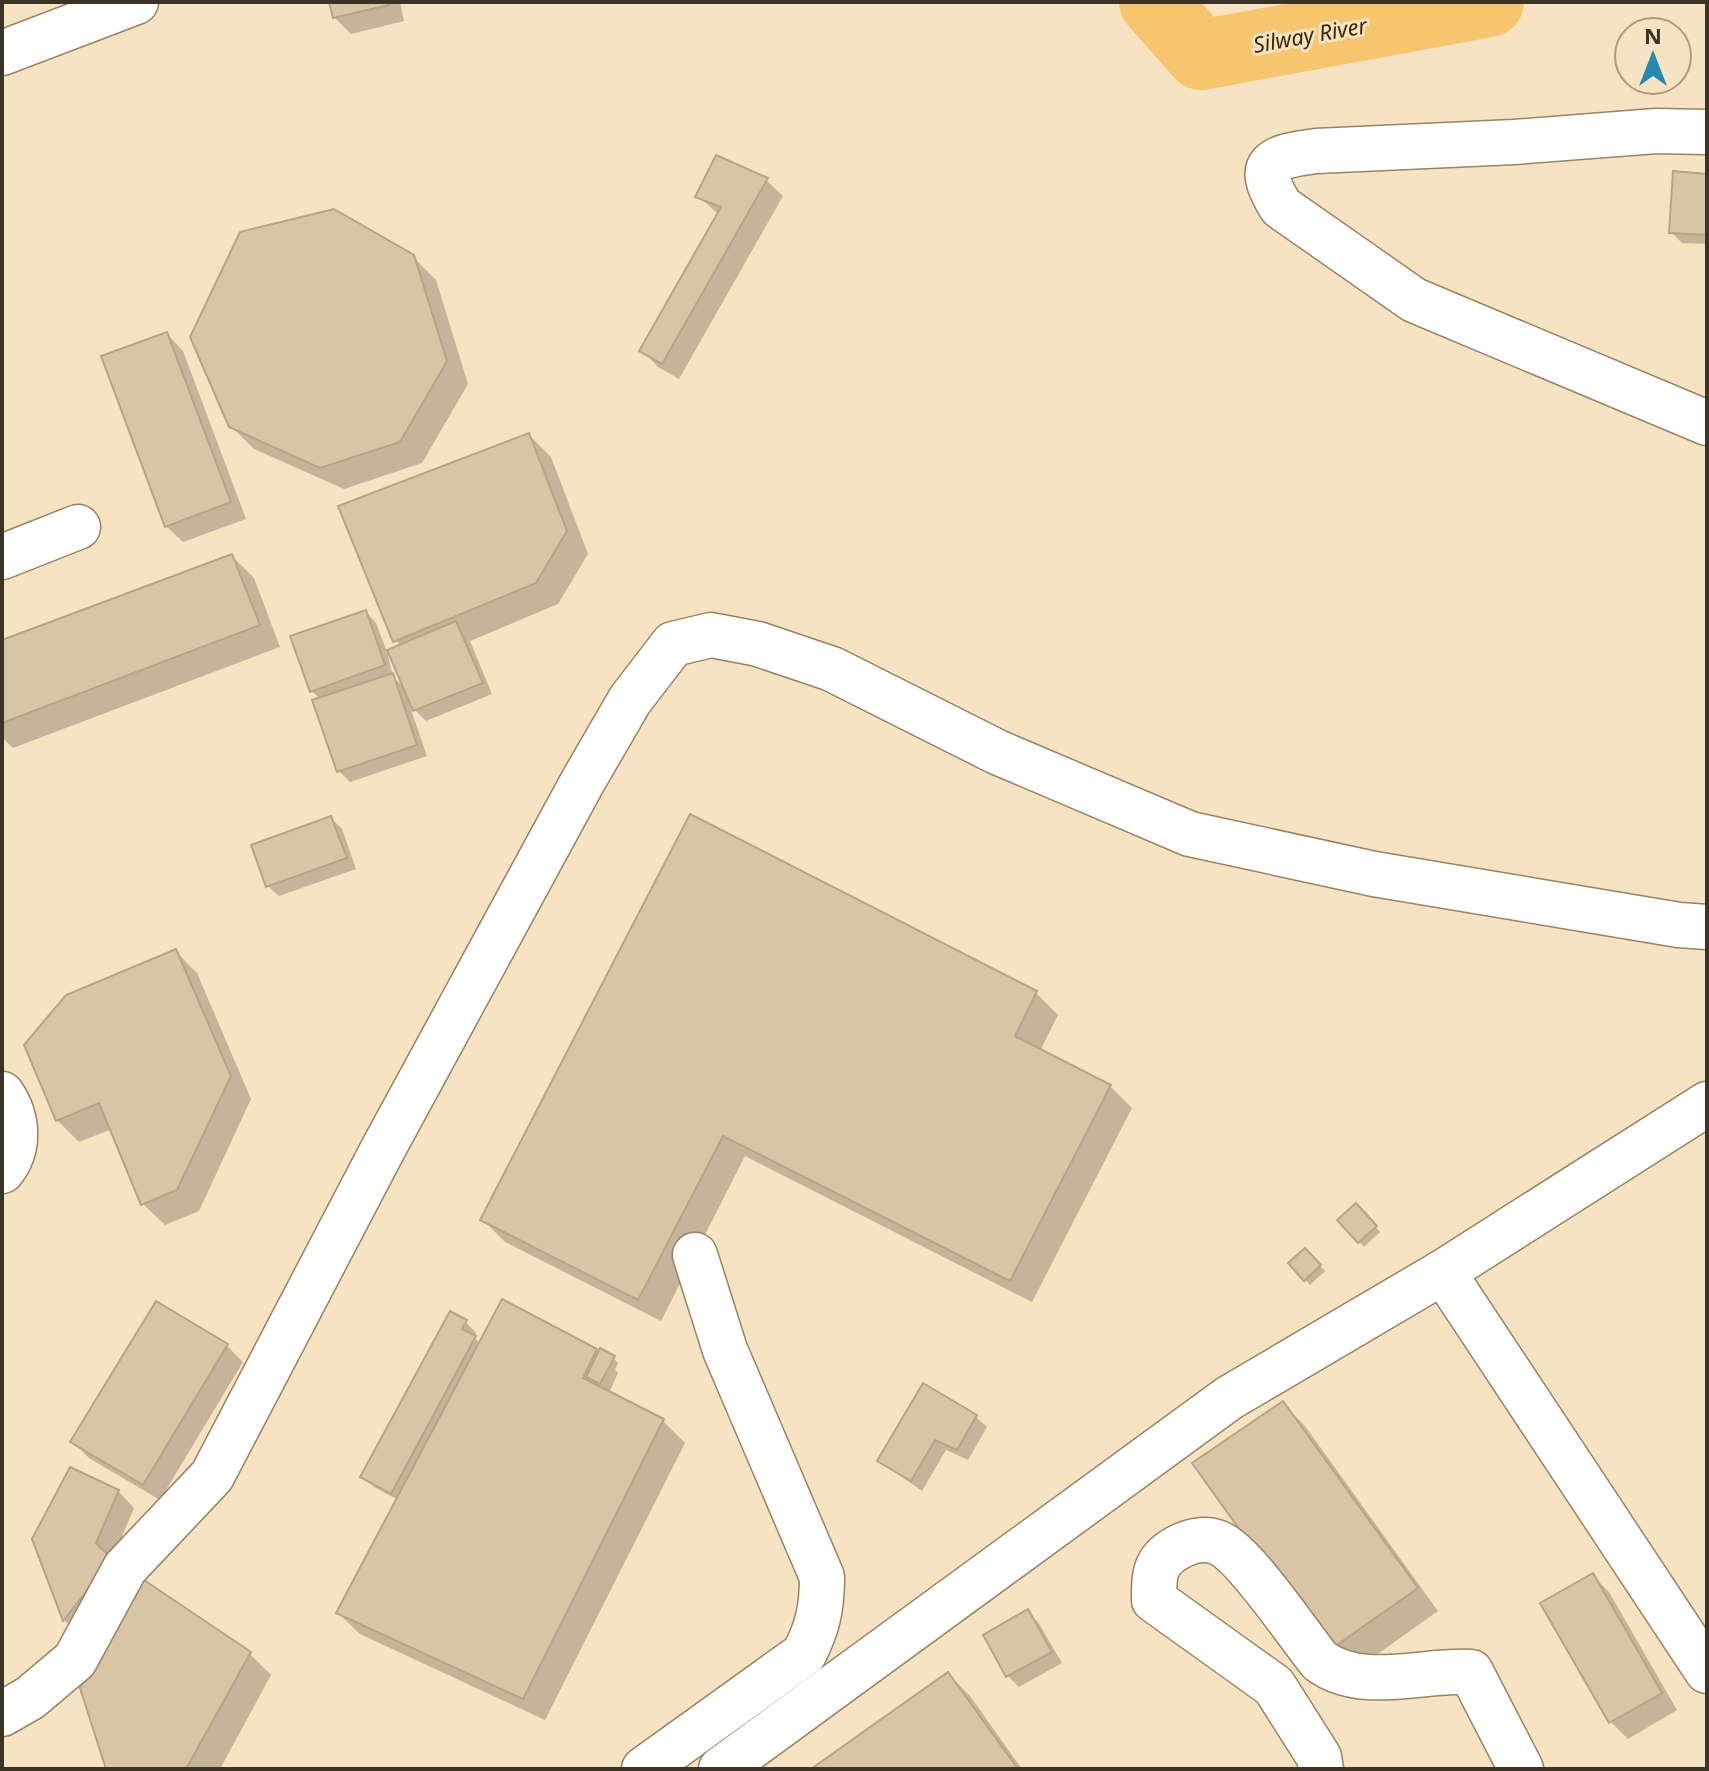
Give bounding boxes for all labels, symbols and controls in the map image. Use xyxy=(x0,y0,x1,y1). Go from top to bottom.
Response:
water label: Silway River xyxy=(1251,9,1370,59)
north arrow xyxy=(1613,16,1693,96)
text: N xyxy=(1644,20,1662,50)

